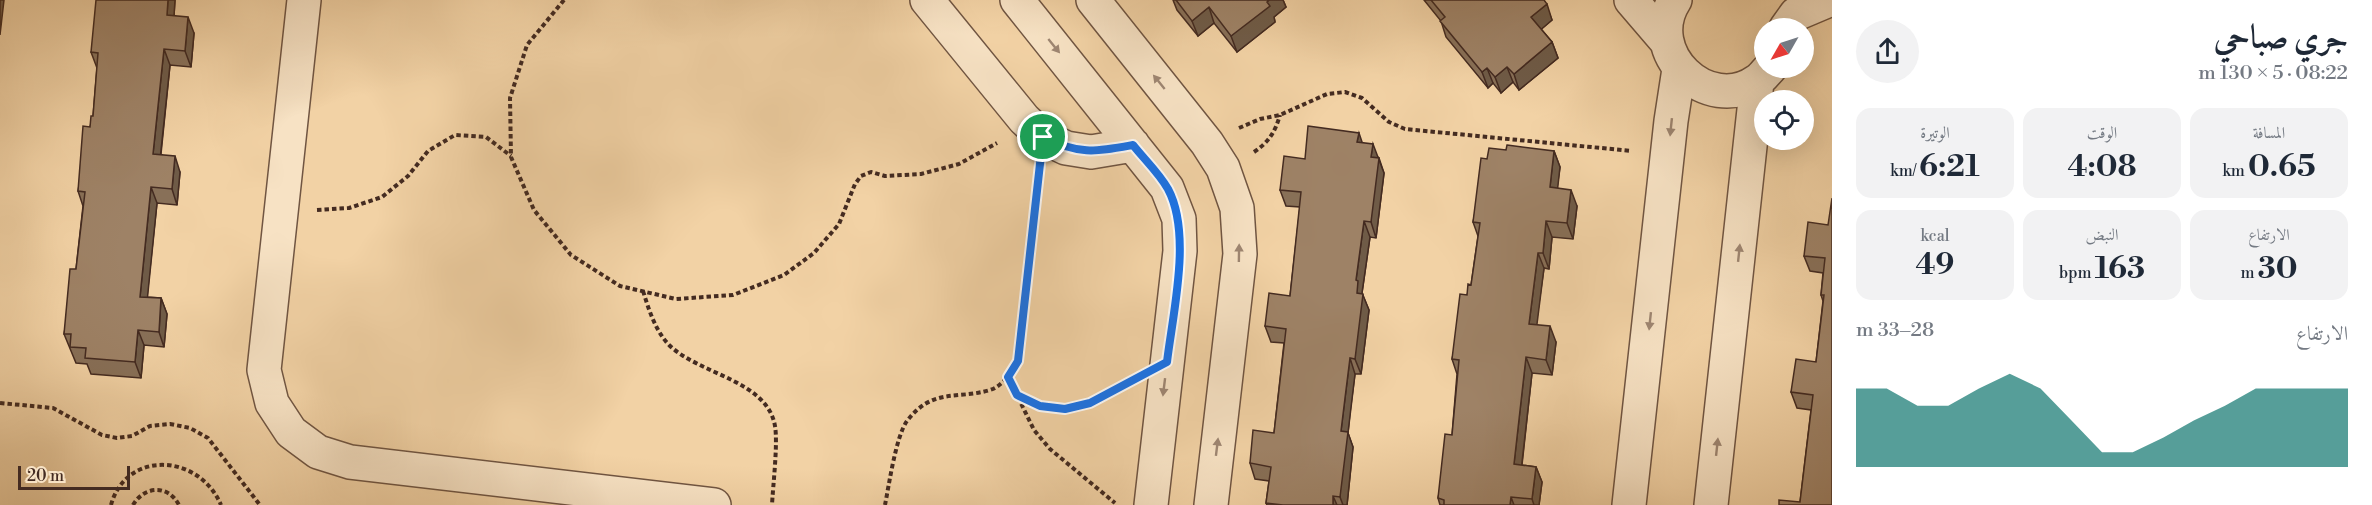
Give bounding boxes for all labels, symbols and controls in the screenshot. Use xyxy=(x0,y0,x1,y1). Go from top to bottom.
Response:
north arrow xyxy=(1754,18,1814,78)
map controls xyxy=(1754,18,1814,150)
text: جري صباحي xyxy=(2214,18,2348,59)
button: share xyxy=(1856,20,1919,83)
one-way arrow xyxy=(1047,38,1059,53)
text: 08:22 · 5 × 130 m xyxy=(2198,61,2348,86)
one-way arrow xyxy=(1153,75,1165,90)
button: locate xyxy=(1754,90,1814,150)
pin xyxy=(1017,111,1068,162)
one-way arrow xyxy=(1666,117,1676,136)
icon: arrive xyxy=(1026,120,1059,153)
text: الوتيرة xyxy=(1920,123,1950,143)
text: الوقت xyxy=(2087,123,2117,143)
text: المسافة xyxy=(2253,123,2285,143)
text: 6:21 xyxy=(1919,148,1980,186)
text: 4:08 xyxy=(2067,148,2137,186)
text: 0.65 xyxy=(2248,148,2316,186)
text: /km xyxy=(1890,161,1919,181)
text: km xyxy=(2222,161,2248,181)
text: النبض xyxy=(2086,225,2118,245)
text: الارتفاع xyxy=(2248,225,2290,245)
text: kcal xyxy=(1920,226,1950,246)
one-way arrow xyxy=(1734,243,1744,262)
one-way arrow xyxy=(1234,244,1243,263)
text: 49 xyxy=(1916,246,1955,284)
text: 163 xyxy=(2095,250,2145,288)
text: 30 xyxy=(2258,250,2298,288)
text: bpm xyxy=(2059,263,2095,283)
text: m xyxy=(2240,263,2258,283)
one-way arrow xyxy=(1645,311,1655,330)
text: 28–33 m xyxy=(1856,318,1934,343)
text: الارتفاع xyxy=(2296,322,2348,347)
one-way arrow xyxy=(1160,378,1169,397)
one-way arrow xyxy=(1213,437,1222,456)
one-way arrow xyxy=(1713,437,1722,456)
scale bar xyxy=(18,463,130,490)
text: 20 m xyxy=(27,466,64,486)

